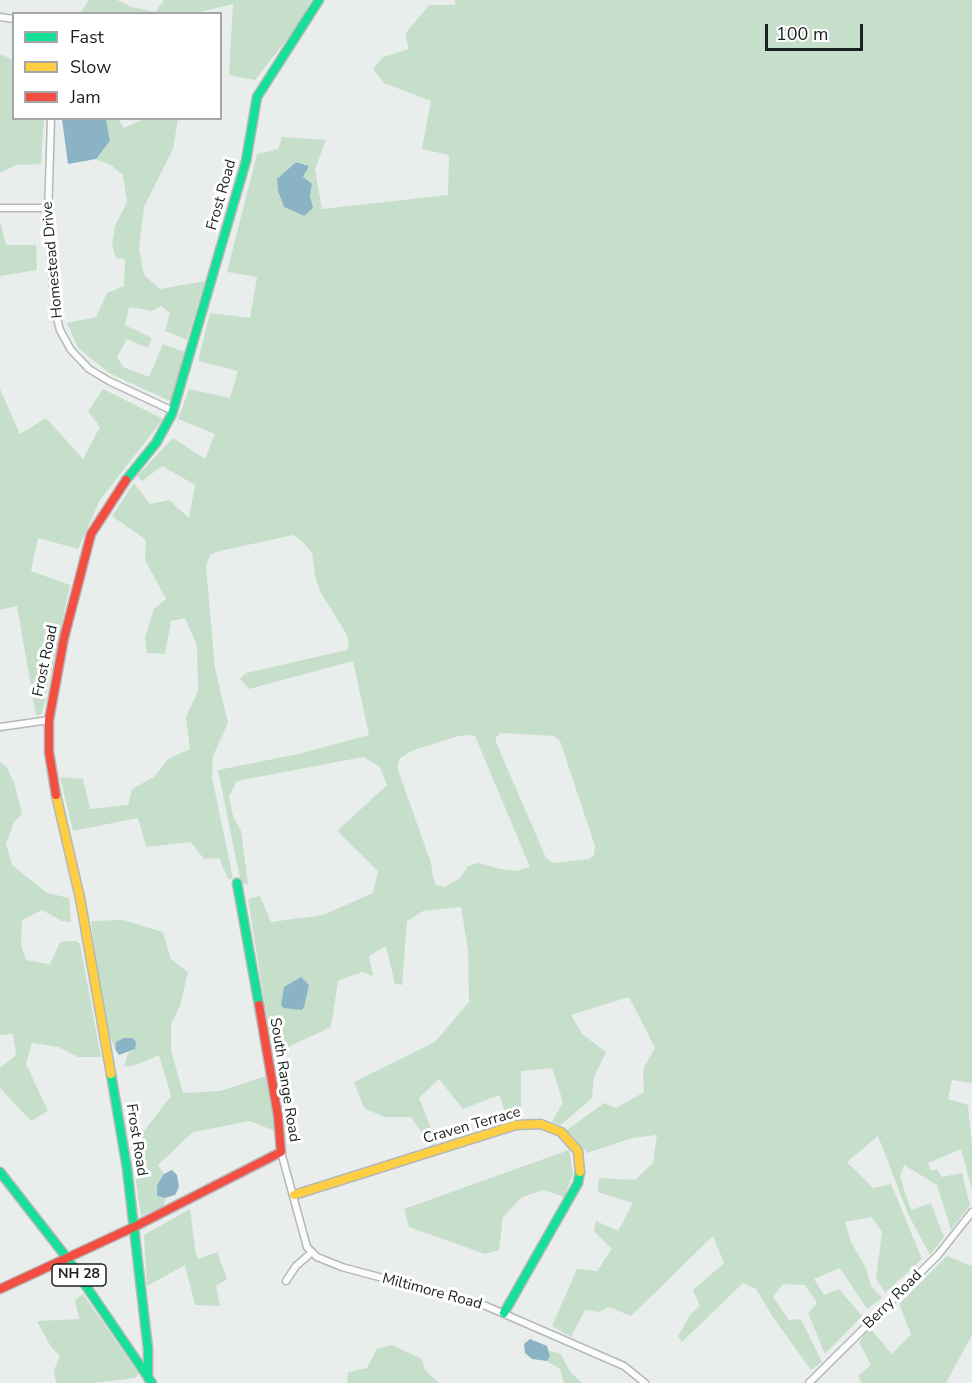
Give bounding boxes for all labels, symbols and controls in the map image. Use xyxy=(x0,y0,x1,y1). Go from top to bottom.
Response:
legend xyxy=(12,12,222,120)
scale bar xyxy=(768,12,866,50)
text: 100 m xyxy=(776,22,828,46)
text: Fast xyxy=(70,25,104,49)
text: Slow xyxy=(70,55,111,79)
text: Jam xyxy=(70,85,101,109)
street label: Frost Road xyxy=(203,158,241,232)
street label: Homestead Drive xyxy=(39,201,67,319)
street label: Frost Road xyxy=(30,624,62,698)
street label: South Range Road xyxy=(265,1017,303,1143)
street label: Frost Road xyxy=(121,1103,151,1177)
street label: Craven Terrace xyxy=(421,1103,523,1149)
road number: NH 28 xyxy=(52,1264,106,1286)
street label: Berry Road xyxy=(860,1267,926,1333)
street label: Miltimore Road xyxy=(380,1270,484,1314)

